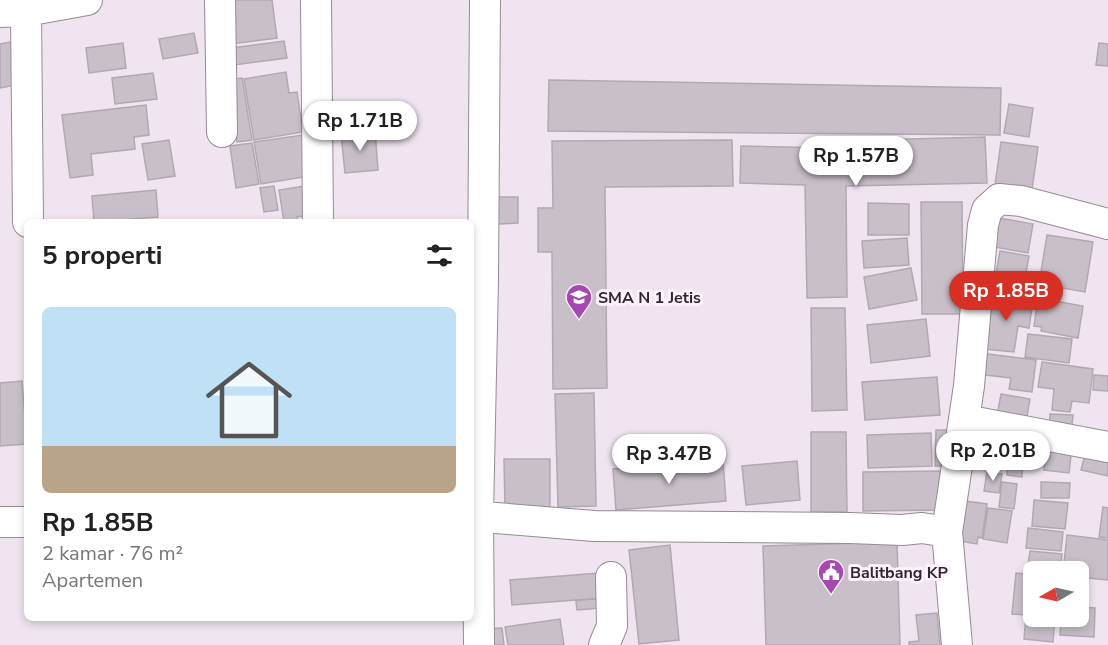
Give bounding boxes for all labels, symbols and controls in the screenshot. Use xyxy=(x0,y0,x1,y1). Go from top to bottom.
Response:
pin: Rp 1.71B xyxy=(298,101,422,152)
text: Rp 1.71B xyxy=(317,107,403,134)
pin: Rp 1.57B xyxy=(794,136,918,187)
text: Rp 1.57B xyxy=(813,142,899,169)
text: 5 properti xyxy=(42,238,162,273)
icon: filters xyxy=(423,239,456,272)
pin: Rp 1.85B xyxy=(944,271,1068,322)
text: Rp 1.85B xyxy=(963,277,1049,304)
school or university icon: SMA N 1 Jetis xyxy=(564,282,594,320)
place label: SMA N 1 Jetis xyxy=(598,287,701,309)
icon: home xyxy=(195,346,303,454)
pin: Rp 2.01B xyxy=(931,431,1055,482)
pin: Rp 3.47B xyxy=(607,434,731,485)
text: Rp 2.01B xyxy=(950,437,1036,464)
text: Rp 3.47B xyxy=(626,440,712,467)
text: Rp 1.85B xyxy=(42,505,154,540)
text: 2 kamar · 76 m² xyxy=(42,540,183,567)
public building icon: Balitbang KP xyxy=(816,557,846,595)
north arrow xyxy=(1023,561,1089,627)
map controls xyxy=(1023,561,1089,627)
place label: Balitbang KP xyxy=(850,562,948,584)
text: Apartemen xyxy=(42,567,143,594)

